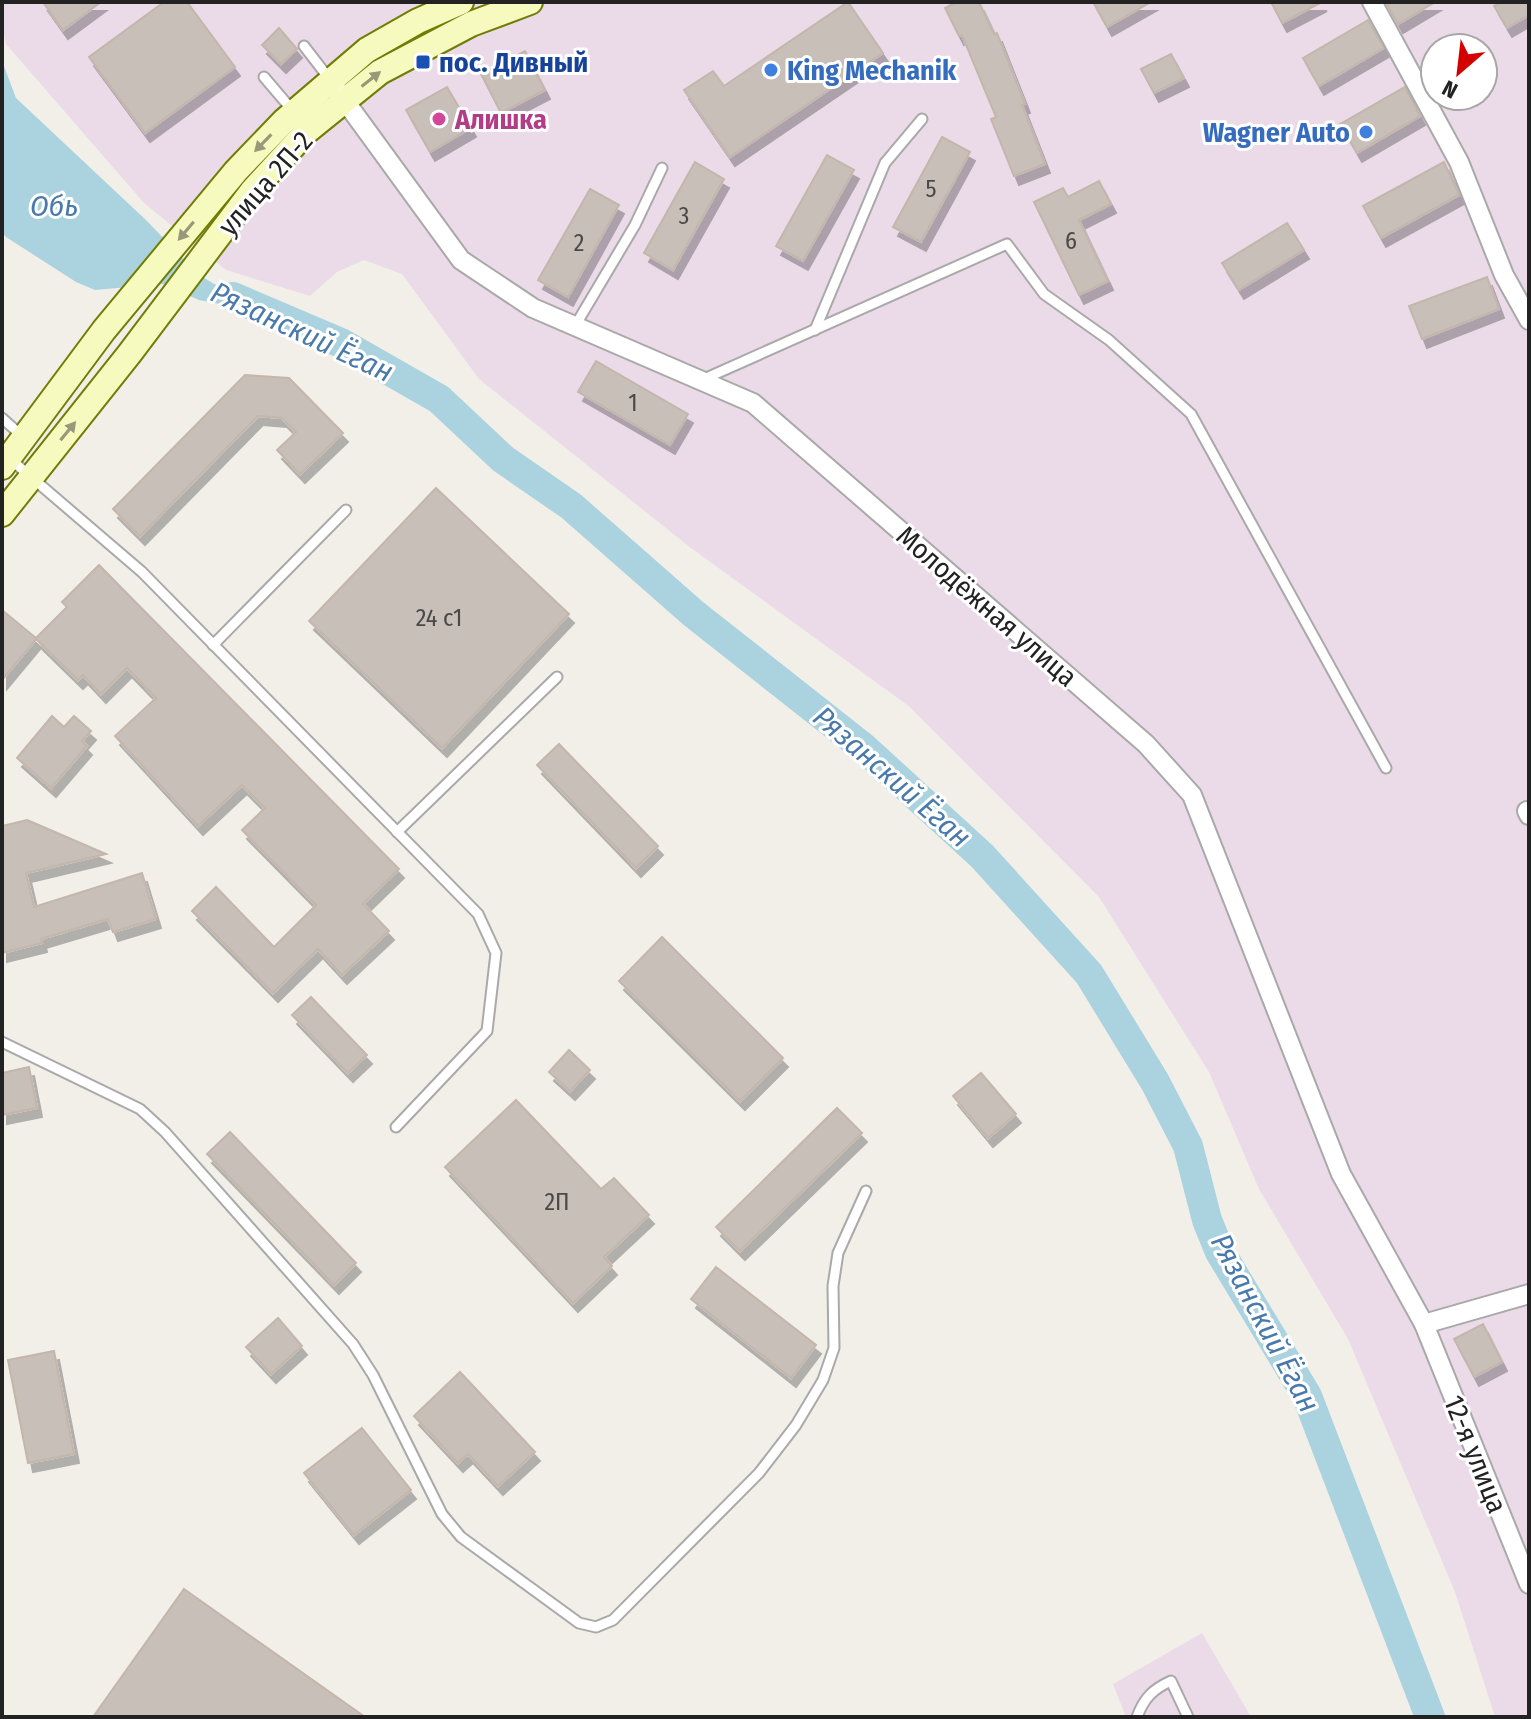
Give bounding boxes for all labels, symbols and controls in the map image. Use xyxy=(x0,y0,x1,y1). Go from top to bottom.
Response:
north arrow xyxy=(1419,32,1499,112)
place label: пос. Дивный xyxy=(439,46,588,79)
marker: пос. Дивный xyxy=(414,53,432,71)
place label: King Mechanik xyxy=(787,54,957,87)
marker: King Mechanik xyxy=(762,61,780,79)
one-way arrow xyxy=(361,72,381,88)
text: N xyxy=(1438,74,1462,104)
place label: Алишка xyxy=(454,103,547,136)
marker: Алишка xyxy=(430,110,448,128)
place label: Wagner Auto xyxy=(1203,116,1350,149)
marker: Wagner Auto xyxy=(1357,123,1375,141)
street label: улица 2П-2 xyxy=(211,125,319,242)
one-way arrow xyxy=(254,133,272,152)
house number: 5 xyxy=(925,175,937,203)
water label: Обь xyxy=(30,188,78,224)
house number: 3 xyxy=(679,202,689,230)
one-way arrow xyxy=(178,221,195,241)
house number: 6 xyxy=(1065,227,1077,255)
house number: 2 xyxy=(574,229,584,257)
water label: Рязанский Ёган xyxy=(205,274,399,390)
house number: 1 xyxy=(628,389,638,417)
one-way arrow xyxy=(59,421,75,441)
street label: Молодёжная улица xyxy=(890,519,1084,694)
house number: 24 с1 xyxy=(416,604,462,632)
water label: Рязанский Ёган xyxy=(806,699,978,855)
house number: 2П xyxy=(544,1188,570,1216)
water label: Рязанский Ёган xyxy=(1203,1228,1327,1418)
street label: 12-я улица xyxy=(1437,1391,1514,1518)

